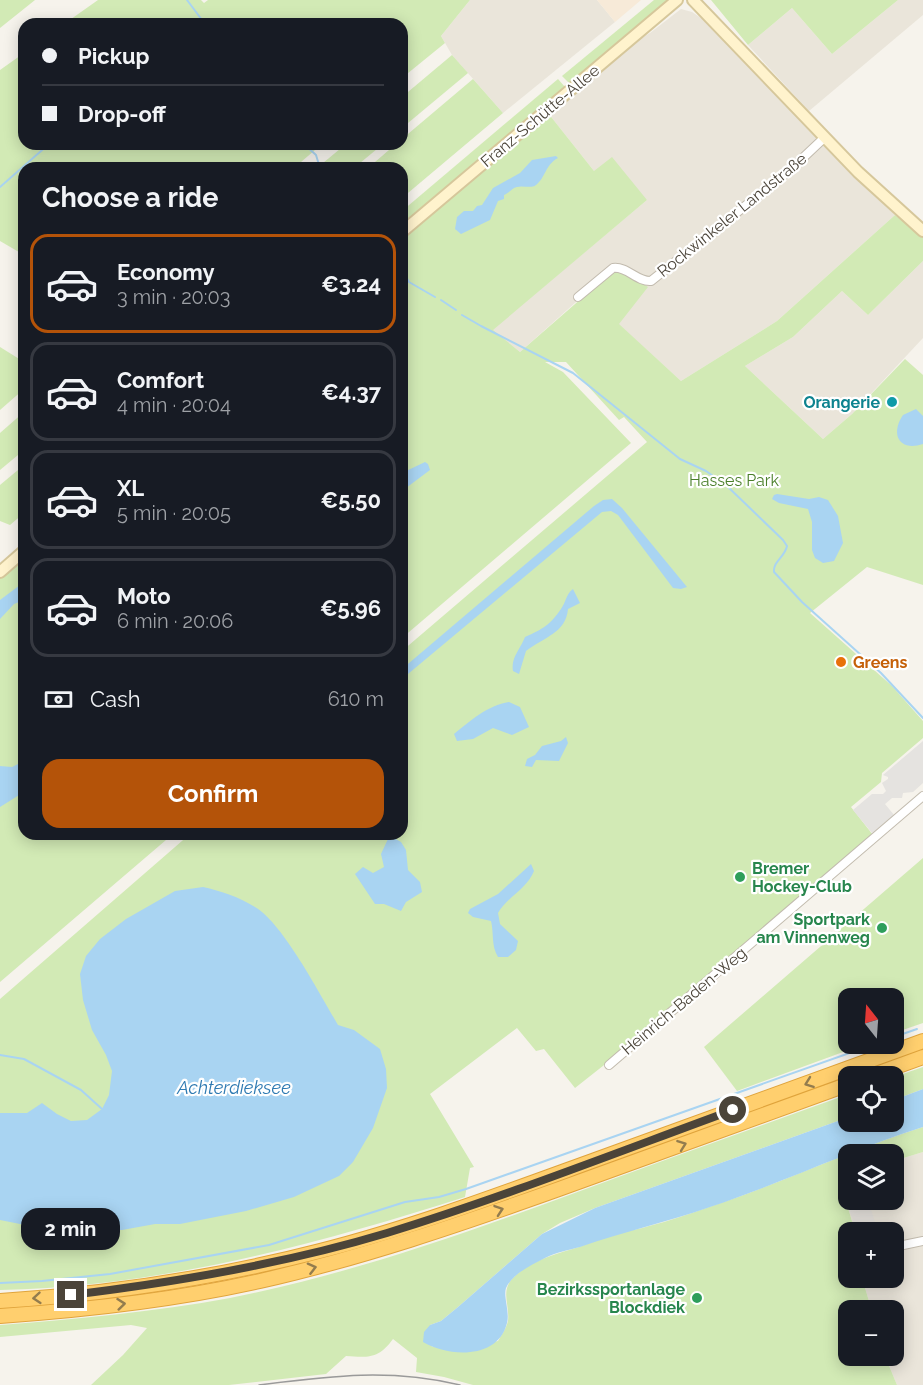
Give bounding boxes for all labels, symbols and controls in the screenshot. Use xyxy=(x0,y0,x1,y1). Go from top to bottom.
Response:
text: Pickup xyxy=(78,43,150,69)
street label: Franz-Schütte-Allee xyxy=(477,61,603,171)
text: Drop-off xyxy=(78,101,166,127)
street label: Rockwinkeler Landstraße xyxy=(654,149,810,281)
text: Choose a ride xyxy=(42,182,218,213)
icon: car xyxy=(45,257,99,311)
text: Economy xyxy=(117,259,215,285)
text: €3.24 xyxy=(321,271,381,297)
text: 3 min · 20:03 xyxy=(117,285,231,309)
icon: car xyxy=(45,365,99,419)
text: Comfort xyxy=(117,367,204,393)
text: €4.37 xyxy=(321,379,381,405)
text: 4 min · 20:04 xyxy=(117,393,231,417)
place label: Orangerie xyxy=(803,393,880,412)
marker: Orangerie xyxy=(885,395,899,409)
park label: Hasses Park xyxy=(689,471,779,490)
icon: car xyxy=(45,473,99,527)
text: XL xyxy=(117,475,144,501)
text: €5.50 xyxy=(321,487,381,513)
text: 5 min · 20:05 xyxy=(117,501,231,525)
icon: car xyxy=(45,581,99,635)
text: Moto xyxy=(117,583,171,609)
text: €5.96 xyxy=(320,595,381,621)
text: 6 min · 20:06 xyxy=(117,609,233,633)
place label: Greens xyxy=(853,653,908,672)
marker: Greens xyxy=(834,655,848,669)
icon: cash xyxy=(42,683,75,716)
text: Cash xyxy=(90,686,141,712)
text: 610 m xyxy=(328,687,384,711)
button: Confirm xyxy=(42,759,384,828)
place label: Bremer Hockey-Club xyxy=(752,859,852,896)
marker: Bremer Hockey-Club xyxy=(733,870,747,884)
place label: Sportpark am Vinnenweg xyxy=(756,910,870,947)
marker: Sportpark am Vinnenweg xyxy=(875,921,889,935)
street label: Heinrich-Baden-Weg xyxy=(618,943,750,1059)
north arrow xyxy=(838,988,904,1054)
map controls xyxy=(838,988,904,1366)
button: locate xyxy=(838,1066,904,1132)
one-way arrow xyxy=(804,1075,815,1088)
water label: Achterdieksee xyxy=(176,1077,291,1098)
route start xyxy=(719,1096,746,1123)
one-way arrow xyxy=(676,1139,687,1152)
button: layers xyxy=(838,1144,904,1210)
one-way arrow xyxy=(493,1205,504,1218)
callout: 2 min xyxy=(22,1208,121,1250)
text: 2 min xyxy=(45,1217,96,1241)
button: + xyxy=(838,1222,904,1288)
one-way arrow xyxy=(307,1262,317,1275)
place label: Bezirkssportanlage Blockdiek xyxy=(537,1280,685,1317)
route end xyxy=(57,1281,84,1308)
one-way arrow xyxy=(33,1291,42,1304)
marker: Bezirkssportanlage Blockdiek xyxy=(690,1291,704,1305)
one-way arrow xyxy=(116,1298,125,1311)
button: − xyxy=(838,1300,904,1366)

